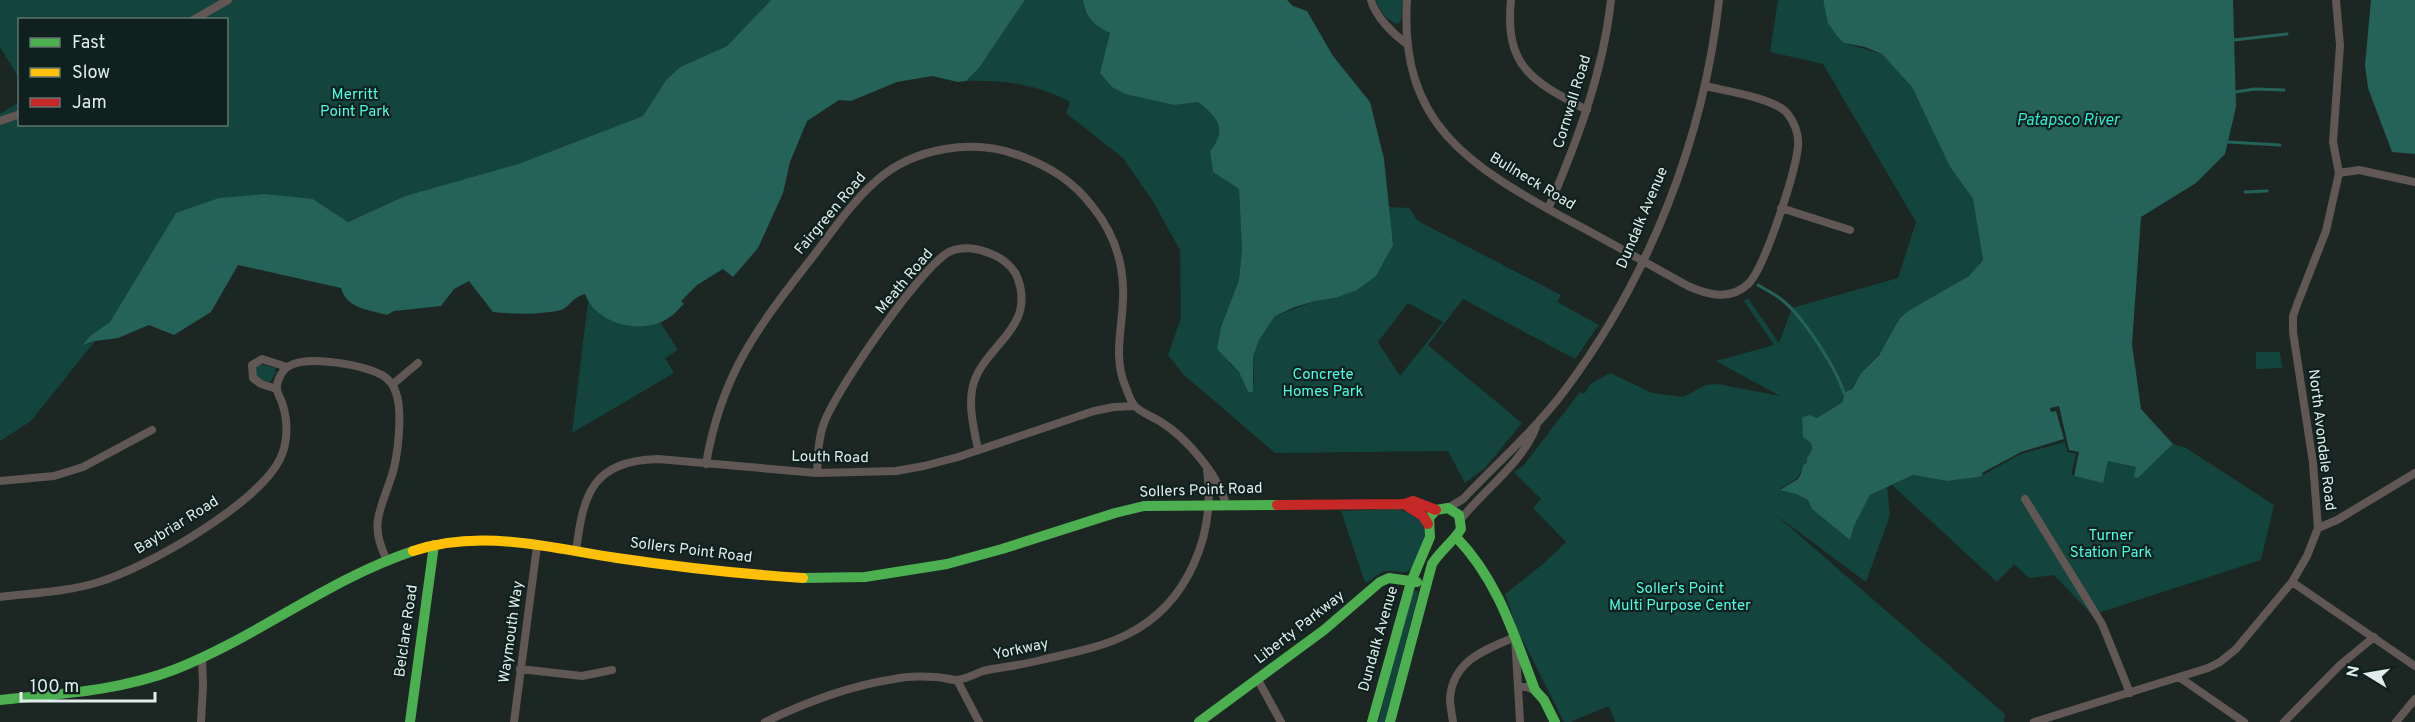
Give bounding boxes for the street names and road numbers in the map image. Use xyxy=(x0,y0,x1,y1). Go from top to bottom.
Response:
street label: Cornwall Road xyxy=(1550,53,1596,151)
street label: Bullneck Road xyxy=(1486,149,1578,215)
street label: Dundalk Avenue xyxy=(1613,164,1673,272)
street label: Fairgreen Road xyxy=(791,169,871,259)
street label: Meath Road xyxy=(872,245,938,319)
street label: North Avondale Road xyxy=(2303,368,2339,512)
street label: Louth Road xyxy=(791,448,869,468)
street label: Sollers Point Road xyxy=(1139,479,1263,503)
street label: Baybriar Road xyxy=(131,493,223,559)
street label: Sollers Point Road xyxy=(629,534,753,568)
street label: Waymouth Way xyxy=(495,580,529,684)
street label: Belclare Road xyxy=(391,583,423,679)
street label: Dundalk Avenue xyxy=(1355,584,1403,694)
street label: Liberty Parkway xyxy=(1251,587,1349,669)
street label: Yorkway xyxy=(991,635,1051,665)

